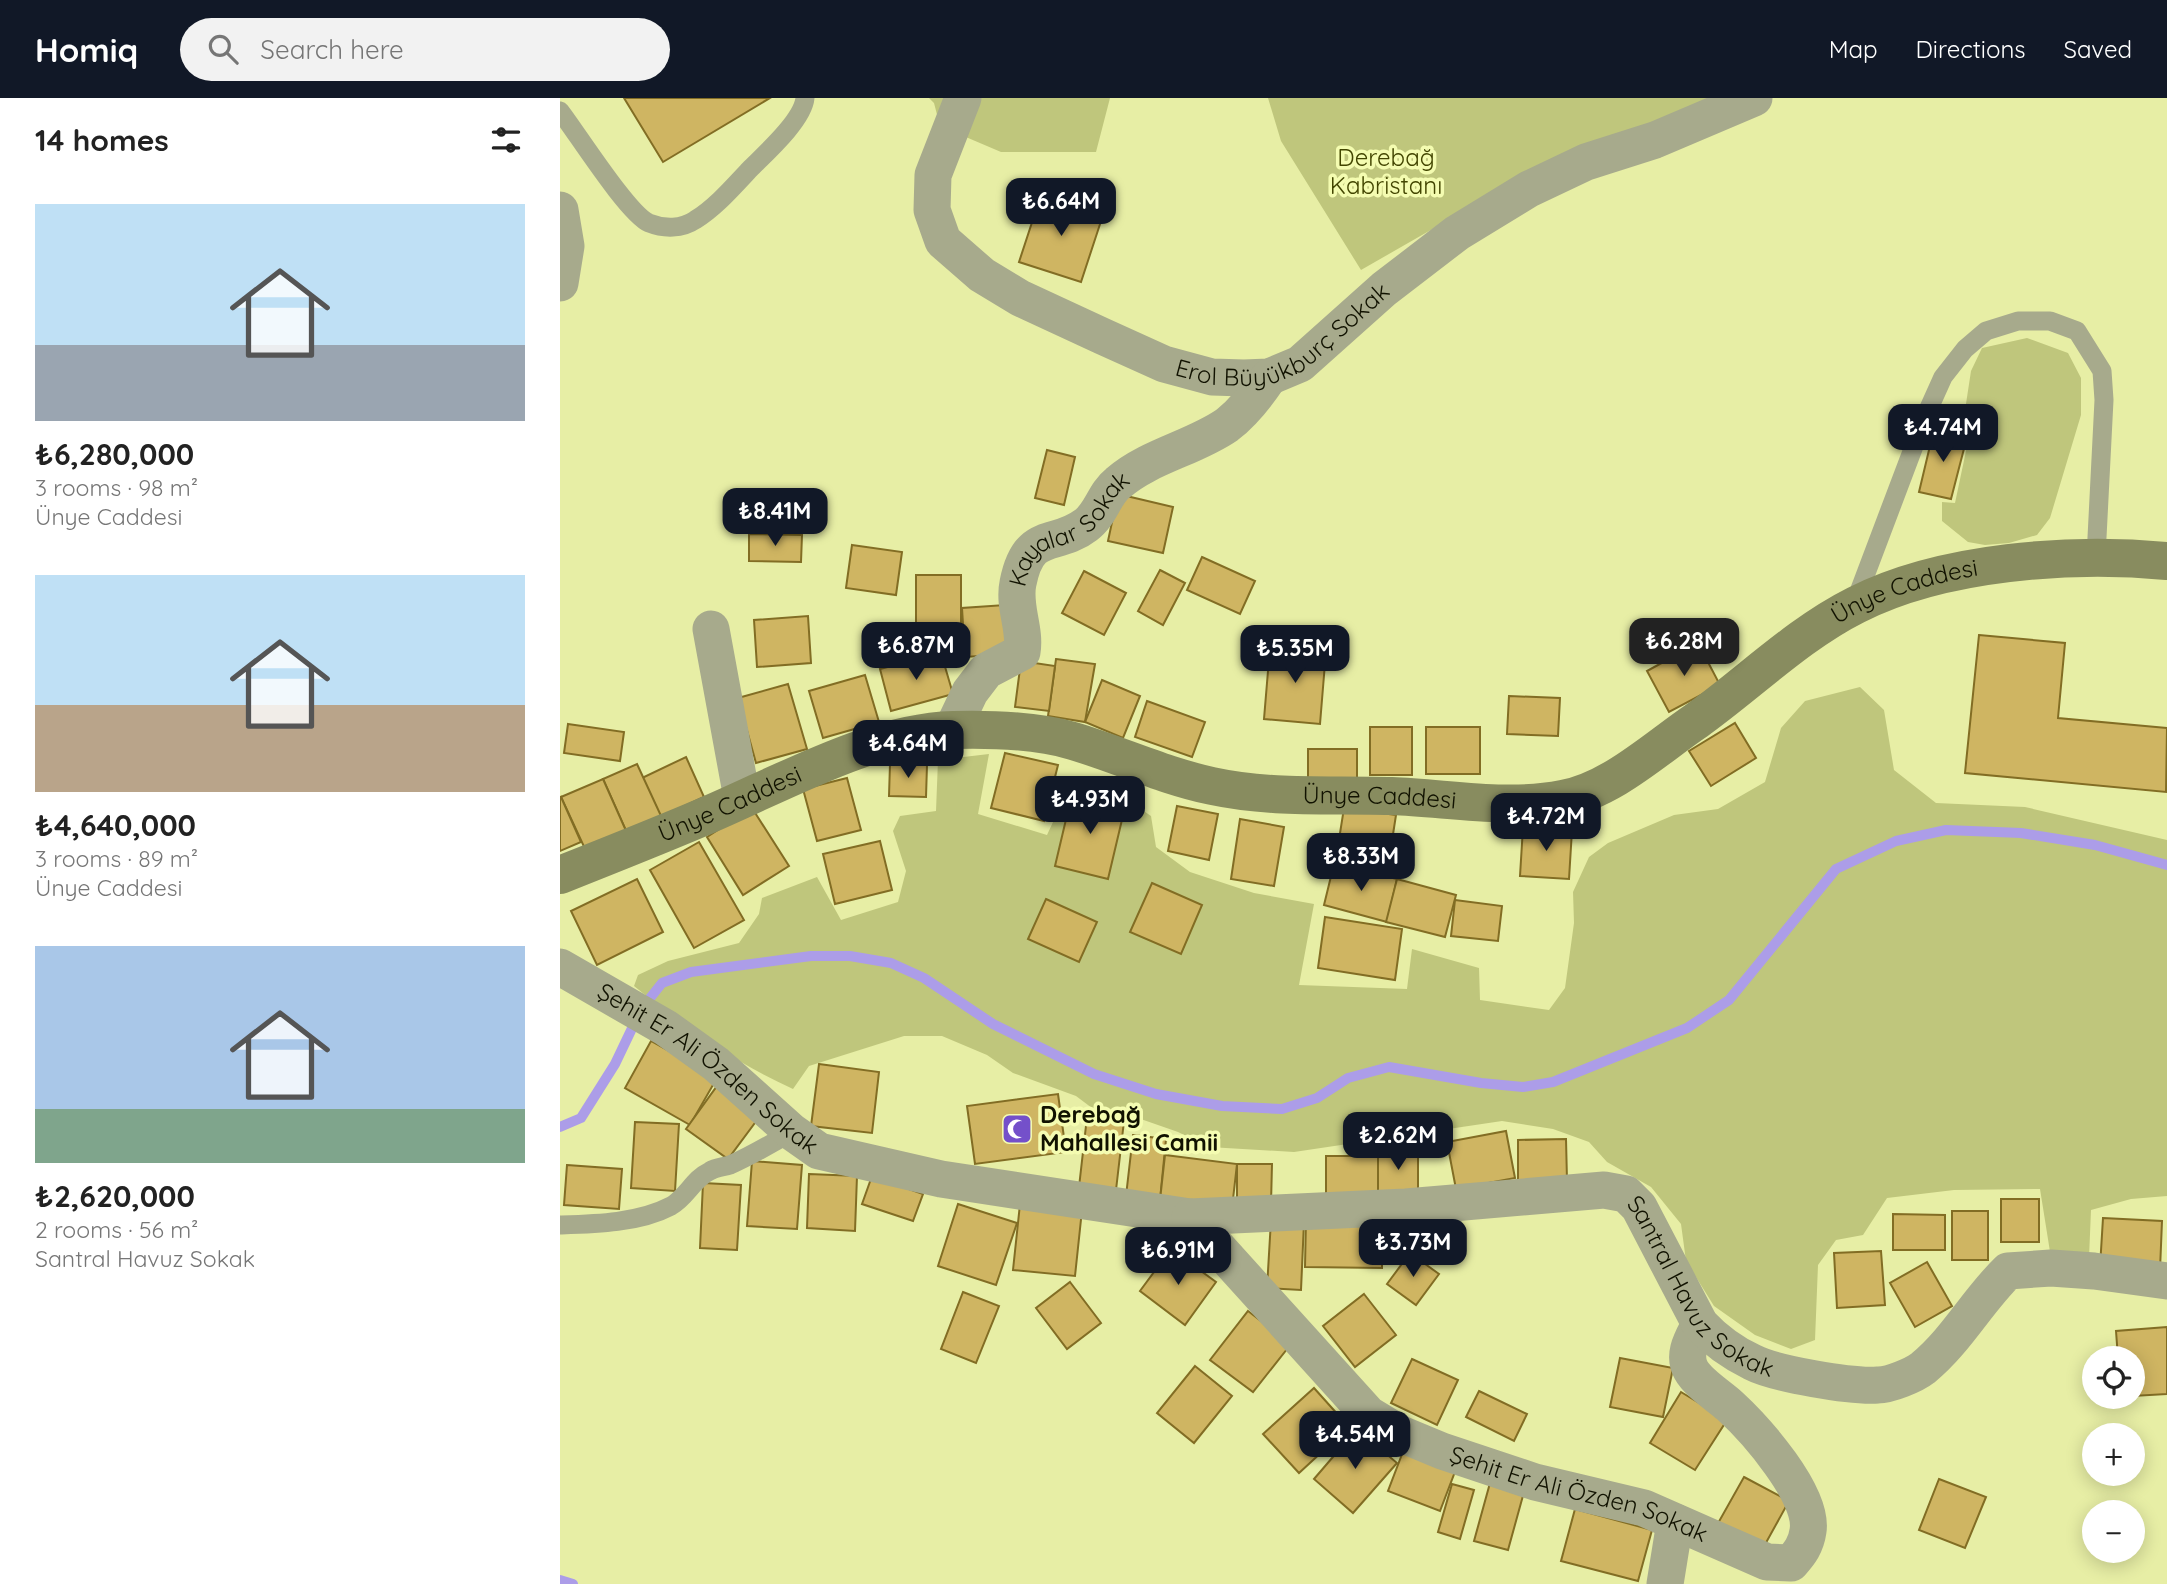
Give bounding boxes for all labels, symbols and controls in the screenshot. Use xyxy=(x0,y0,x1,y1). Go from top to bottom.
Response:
search box xyxy=(180,18,670,81)
text: Homiq xyxy=(35,29,138,70)
icon: search xyxy=(204,30,242,68)
text: Search here xyxy=(260,33,404,66)
text: Map xyxy=(1829,34,1878,64)
text: Directions xyxy=(1916,34,2026,64)
text: Saved xyxy=(2064,34,2132,64)
text: 14 homes xyxy=(35,121,169,159)
icon: filters xyxy=(487,121,525,159)
park label: Derebağ Kabristanı xyxy=(1330,142,1442,200)
pin: ₺6.64M xyxy=(1004,178,1118,238)
text: ₺6.64M xyxy=(1022,186,1100,215)
icon: home xyxy=(217,250,343,376)
street label: Erol Büyükburç Sokak xyxy=(1172,276,1395,392)
pin: ₺4.74M xyxy=(1886,404,2000,464)
text: ₺4.74M xyxy=(1904,412,1982,441)
text: ₺6,280,000 xyxy=(35,435,194,473)
street label: Kayalar Sokak xyxy=(1002,464,1135,589)
text: 3 rooms · 98 m² xyxy=(35,473,198,502)
pin: ₺8.41M xyxy=(718,489,832,548)
text: ₺8.41M xyxy=(739,496,811,525)
text: Ünye Caddesi xyxy=(35,502,182,531)
street label: Ünye Caddesi xyxy=(1825,552,1980,630)
pin: ₺6.28M xyxy=(1627,618,1741,678)
icon: home xyxy=(217,621,343,747)
pin: ₺6.87M xyxy=(859,622,973,682)
pin: ₺5.35M xyxy=(1238,626,1352,685)
text: ₺6.28M xyxy=(1645,626,1723,655)
text: ₺6.87M xyxy=(877,630,955,659)
text: ₺5.35M xyxy=(1256,633,1334,662)
pin: ₺4.64M xyxy=(851,720,965,780)
text: ₺4.64M xyxy=(869,728,947,757)
street label: Ünye Caddesi xyxy=(653,759,806,848)
pin: ₺4.93M xyxy=(1033,776,1147,836)
street label: Ünye Caddesi xyxy=(1302,779,1458,815)
text: ₺4.93M xyxy=(1051,784,1129,813)
pin: ₺4.72M xyxy=(1489,794,1603,853)
text: ₺4.72M xyxy=(1507,801,1585,830)
text: ₺4,640,000 xyxy=(35,806,196,844)
pin: ₺8.33M xyxy=(1304,834,1418,893)
text: ₺8.33M xyxy=(1323,841,1399,870)
text: 3 rooms · 89 m² xyxy=(35,844,198,873)
text: Ünye Caddesi xyxy=(35,873,182,902)
street label: Şehit Er Ali Özden Sokak xyxy=(592,976,825,1160)
icon: home xyxy=(217,992,343,1118)
place label: Derebağ Mahallesi Camii xyxy=(1040,1099,1218,1157)
mosque icon: Derebağ Mahallesi Camii xyxy=(1000,1112,1034,1146)
pin: ₺2.62M xyxy=(1341,1112,1455,1172)
text: ₺2.62M xyxy=(1359,1120,1437,1149)
text: ₺2,620,000 xyxy=(35,1177,195,1215)
street label: Santral Havuz Sokak xyxy=(1622,1188,1778,1383)
text: 2 rooms · 56 m² xyxy=(35,1215,198,1244)
pin: ₺3.73M xyxy=(1356,1220,1470,1279)
text: ₺3.73M xyxy=(1375,1227,1451,1256)
pin: ₺6.91M xyxy=(1121,1228,1235,1287)
text: ₺6.91M xyxy=(1141,1235,1215,1264)
text: Santral Havuz Sokak xyxy=(35,1244,255,1273)
map controls xyxy=(2082,1346,2145,1563)
button: locate xyxy=(2082,1346,2145,1409)
pin: ₺4.54M xyxy=(1298,1412,1412,1471)
text: ₺4.54M xyxy=(1315,1419,1395,1448)
button: + xyxy=(2082,1423,2145,1486)
street label: Şehit Er Ali Özden Sokak xyxy=(1446,1439,1713,1548)
button: − xyxy=(2082,1500,2145,1563)

